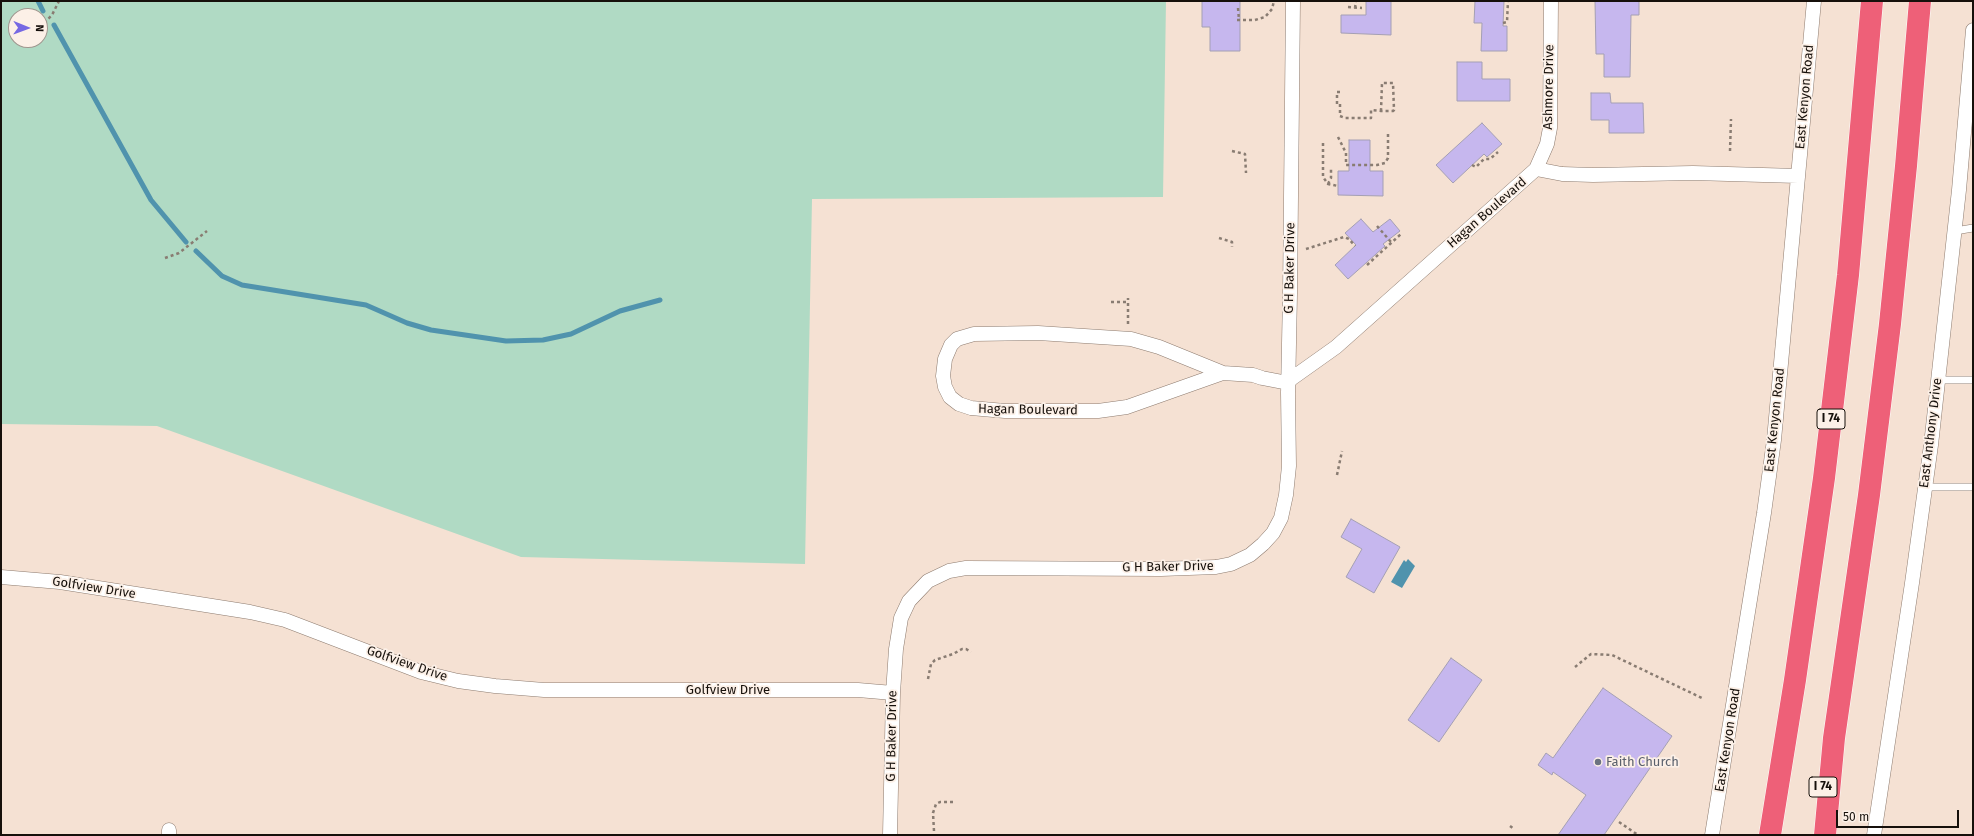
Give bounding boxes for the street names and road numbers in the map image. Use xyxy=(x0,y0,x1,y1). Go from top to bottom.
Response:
street label: Ashmore Drive xyxy=(1540,44,1558,130)
street label: East Kenyon Road xyxy=(1793,44,1817,150)
street label: Hagan Boulevard xyxy=(1444,174,1530,252)
street label: G H Baker Drive xyxy=(1281,222,1299,314)
street label: East Kenyon Road xyxy=(1762,367,1788,473)
street label: East Anthony Drive xyxy=(1917,377,1945,489)
street label: Hagan Boulevard xyxy=(978,401,1078,419)
road number: I 74 xyxy=(1817,409,1845,429)
street label: G H Baker Drive xyxy=(1122,558,1214,576)
street label: Golfview Drive xyxy=(51,574,137,602)
street label: Golfview Drive xyxy=(365,643,449,685)
street label: Golfview Drive xyxy=(686,682,770,698)
street label: East Kenyon Road xyxy=(1712,687,1744,793)
street label: G H Baker Drive xyxy=(883,690,901,782)
road number: I 74 xyxy=(1809,777,1837,797)

